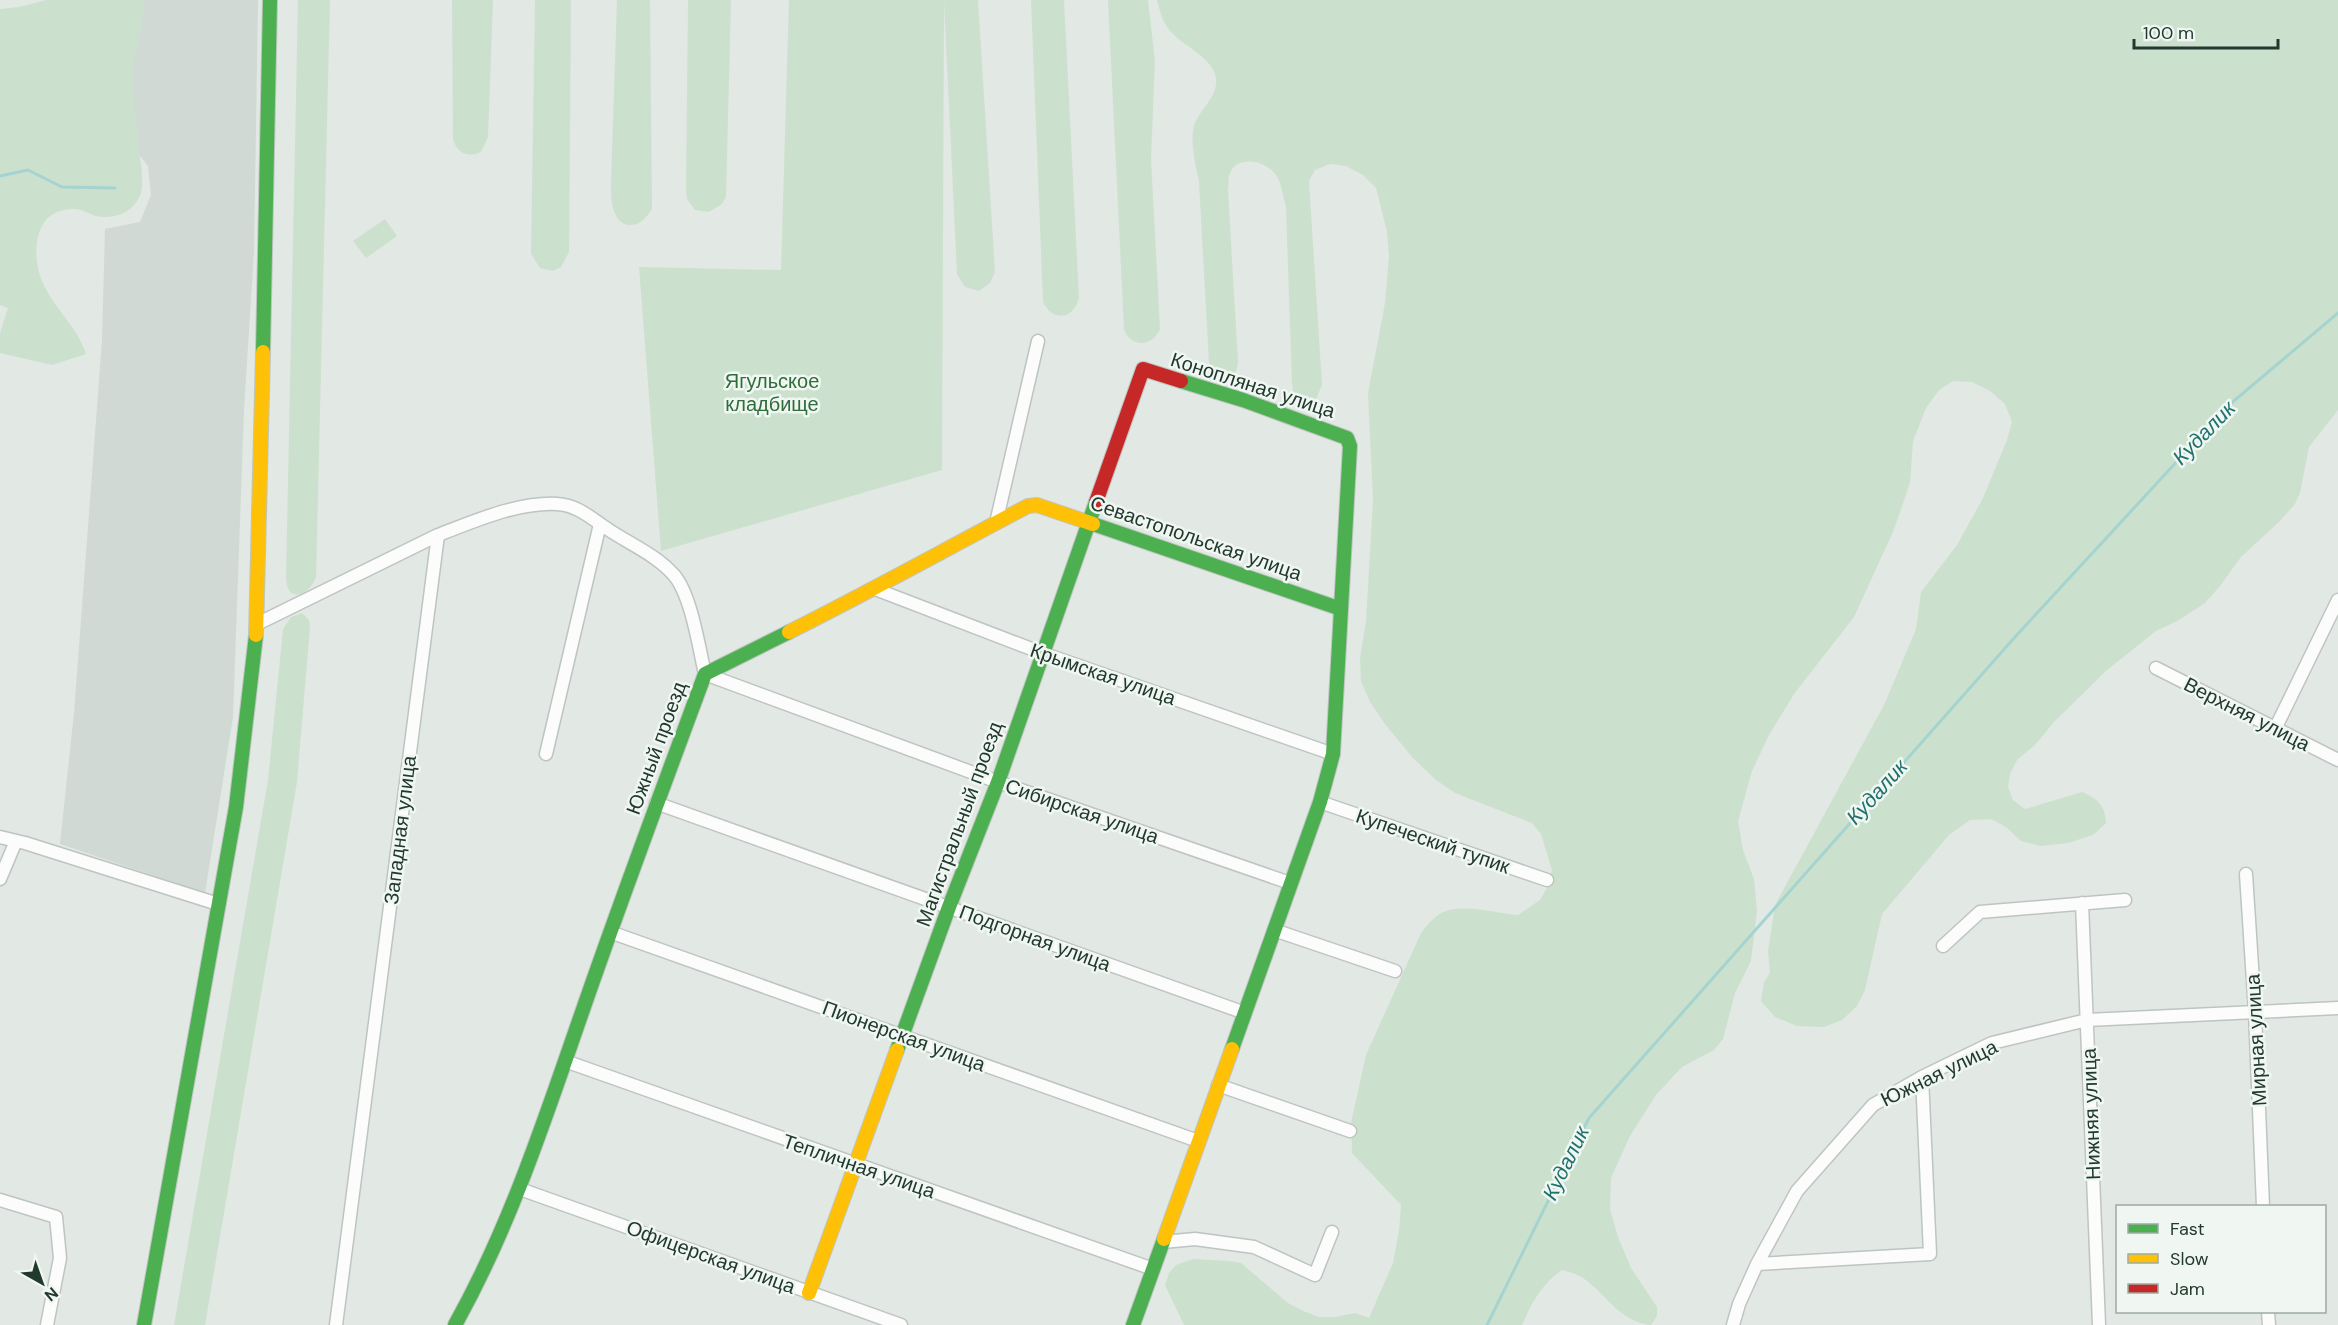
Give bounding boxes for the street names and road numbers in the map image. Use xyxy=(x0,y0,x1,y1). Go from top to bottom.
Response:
street label: Конопляная улица xyxy=(1167,346,1339,424)
street label: Севастопольская улица xyxy=(1087,490,1306,587)
street label: Крымская улица xyxy=(1027,637,1180,711)
street label: Верхняя улица xyxy=(2179,671,2315,757)
street label: Южный проезд xyxy=(620,678,692,818)
street label: Магистральный проезд xyxy=(910,718,1008,930)
street label: Западная улица xyxy=(378,753,422,906)
street label: Сибирская улица xyxy=(1002,773,1163,850)
street label: Купеческий тупик xyxy=(1353,802,1514,880)
street label: Подгорная улица xyxy=(956,899,1115,978)
street label: Мирная улица xyxy=(2240,972,2272,1107)
street label: Пионерская улица xyxy=(819,994,990,1078)
street label: Южная улица xyxy=(1876,1033,2003,1112)
street label: Нижняя улица xyxy=(2076,1047,2106,1180)
street label: Тепличная улица xyxy=(779,1128,940,1205)
street label: Офицерская улица xyxy=(623,1214,800,1300)

